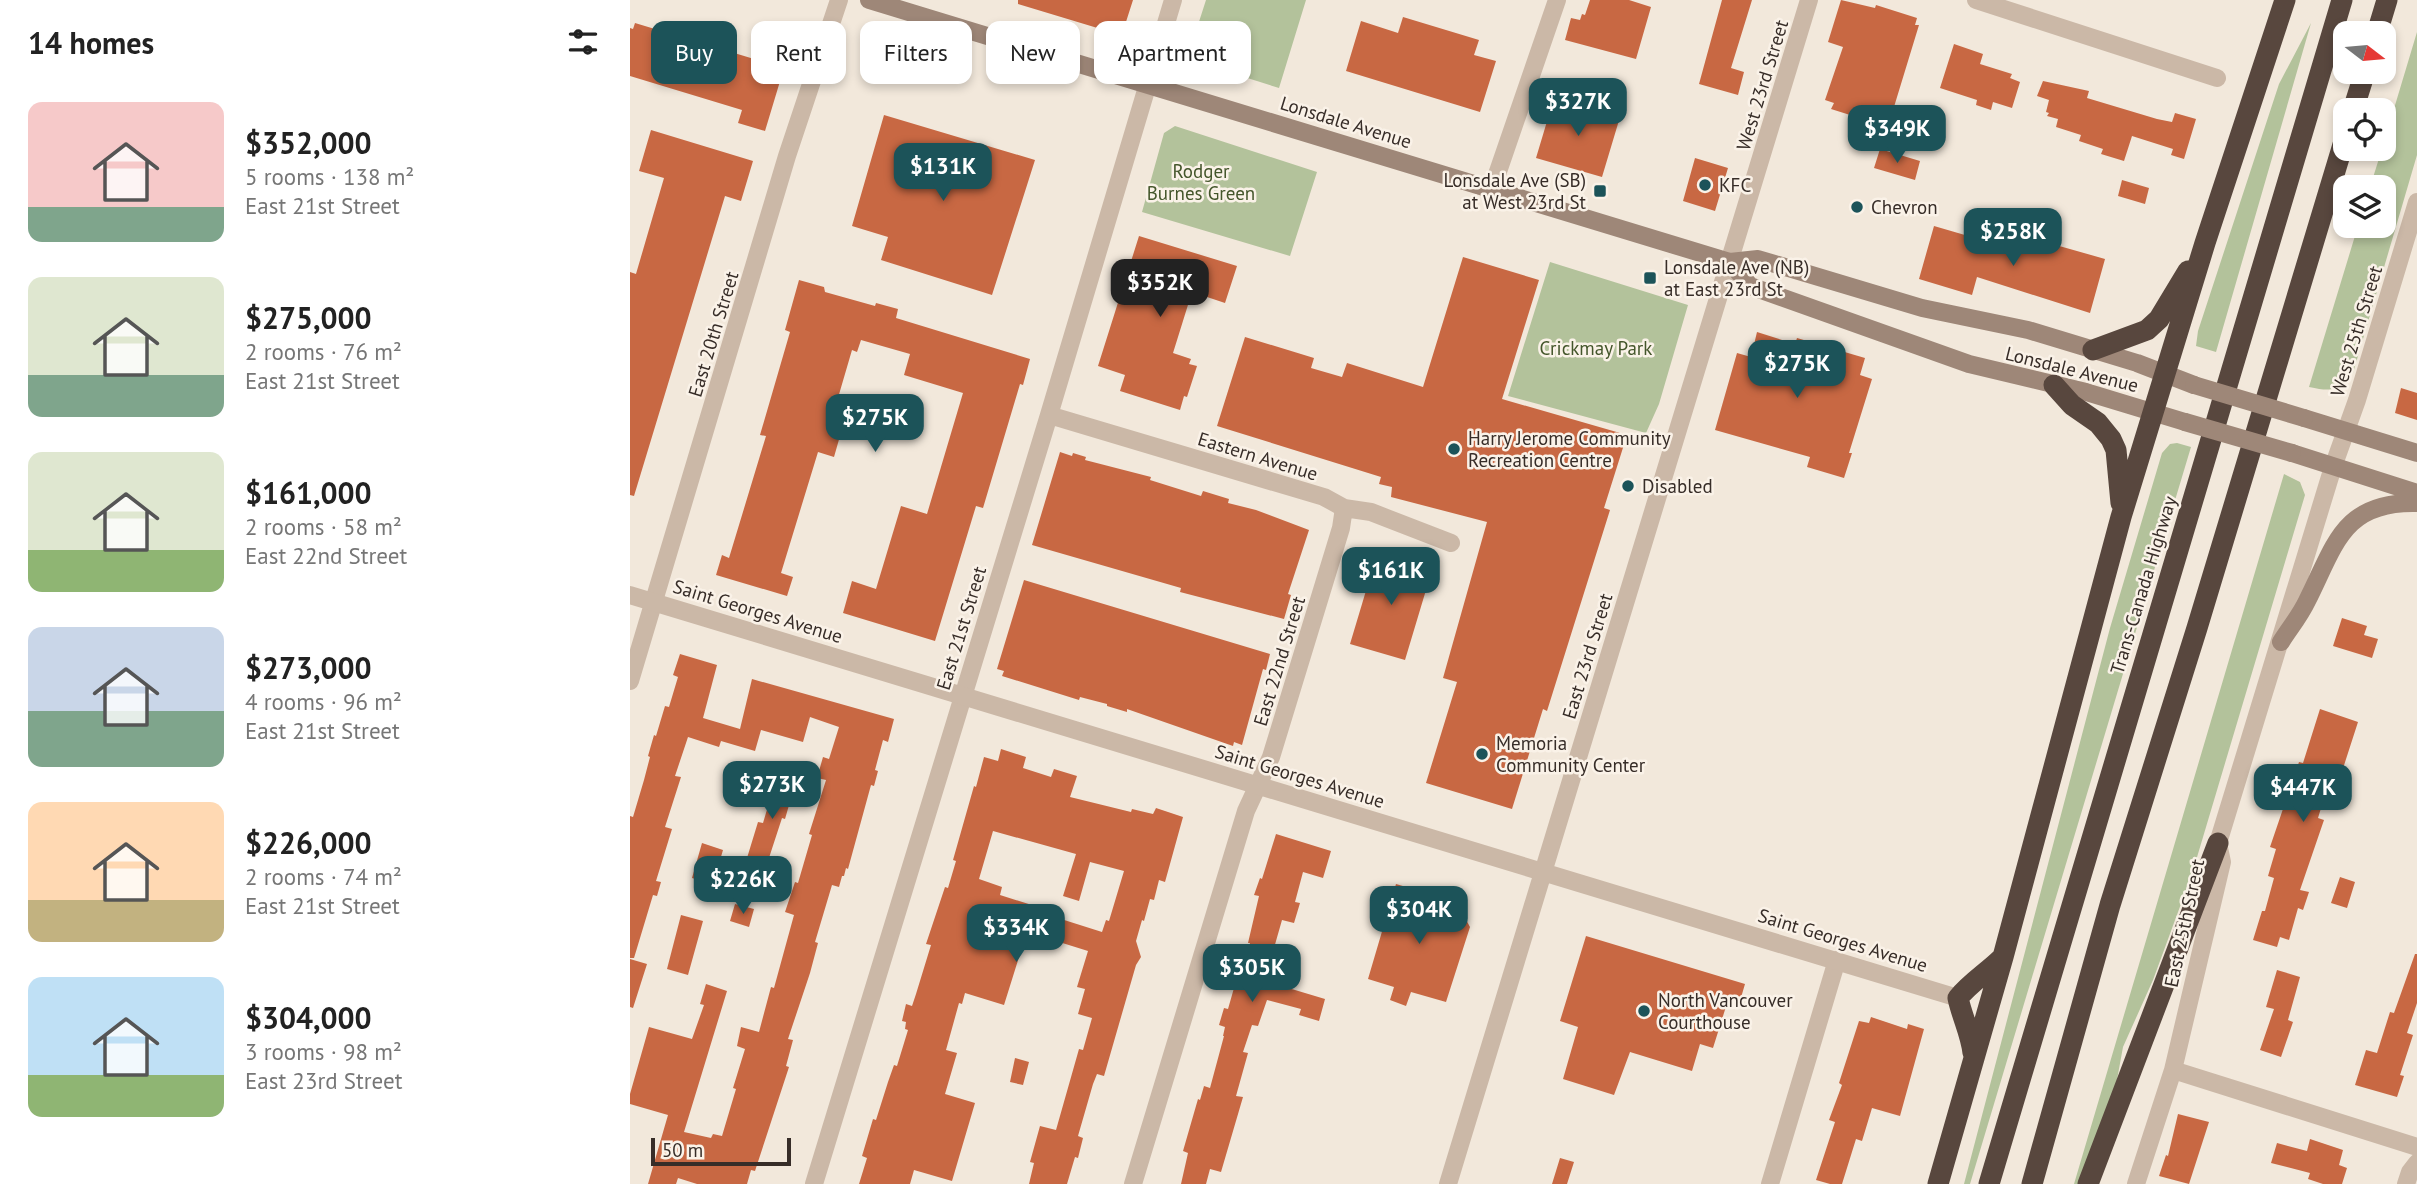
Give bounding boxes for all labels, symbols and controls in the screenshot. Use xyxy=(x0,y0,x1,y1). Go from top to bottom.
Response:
street label: West 23rd Street xyxy=(1731,16,1793,153)
chip: Buy xyxy=(651,21,737,84)
chip: Rent xyxy=(751,21,846,84)
chip: Filters xyxy=(860,21,972,84)
chip: New xyxy=(986,21,1080,84)
chip: Apartment xyxy=(1094,21,1251,84)
north arrow xyxy=(2333,21,2396,84)
map controls xyxy=(2333,21,2396,238)
text: 14 homes xyxy=(28,23,154,62)
icon: filters xyxy=(564,23,602,61)
pin: $327K xyxy=(1529,78,1627,138)
text: $327K xyxy=(1545,86,1611,115)
street label: Lonsdale Avenue xyxy=(1277,91,1415,153)
button: locate xyxy=(2333,98,2396,161)
pin: $349K xyxy=(1848,106,1946,165)
text: $349K xyxy=(1864,113,1930,142)
text: $352,000 xyxy=(245,123,372,162)
icon: home xyxy=(84,130,168,214)
pin: $131K xyxy=(894,144,992,203)
text: $131K xyxy=(910,151,976,180)
park label: Rodger Burnes Green xyxy=(1147,159,1255,205)
text: 5 rooms · 138 m² xyxy=(245,162,414,191)
place label: Lonsdale Ave (SB) at West 23rd St xyxy=(1443,168,1587,214)
place label: KFC xyxy=(1719,173,1751,197)
button: layers xyxy=(2333,175,2396,238)
marker: KFC xyxy=(1697,177,1713,193)
marker: Lonsdale Ave (SB) at West 23rd St xyxy=(1592,183,1608,199)
text: East 21st Street xyxy=(245,191,400,220)
place label: Chevron xyxy=(1871,195,1938,219)
marker: Chevron xyxy=(1849,199,1865,215)
pin: $258K xyxy=(1964,208,2062,268)
text: $258K xyxy=(1980,216,2046,245)
place label: Lonsdale Ave (NB) at East 23rd St xyxy=(1664,255,1809,301)
pin: $352K xyxy=(1111,260,1209,319)
street label: West 25th Street xyxy=(2325,262,2387,399)
text: $352K xyxy=(1127,267,1193,296)
street label: East 20th Street xyxy=(682,268,744,400)
marker: Lonsdale Ave (NB) at East 23rd St xyxy=(1642,270,1658,286)
text: $275,000 xyxy=(245,298,372,337)
icon: home xyxy=(84,305,168,389)
park label: Crickmay Park xyxy=(1540,336,1652,360)
text: 2 rooms · 76 m² xyxy=(245,337,402,366)
pin: $275K xyxy=(1748,340,1846,400)
street label: Lonsdale Avenue xyxy=(2003,341,2141,397)
text: $275K xyxy=(1764,348,1830,377)
text: East 21st Street xyxy=(245,366,400,395)
pin: $275K xyxy=(826,394,924,454)
text: $275K xyxy=(842,402,908,431)
street label: Eastern Avenue xyxy=(1195,426,1321,486)
place label: Harry Jerome Community Recreation Centre xyxy=(1468,426,1671,472)
marker: Harry Jerome Community Recreation Centre xyxy=(1446,441,1462,457)
text: $161,000 xyxy=(245,473,372,512)
place label: Disabled xyxy=(1642,474,1713,498)
marker: Disabled xyxy=(1620,478,1636,494)
icon: home xyxy=(84,480,168,564)
street label: Trans-Canada Highway xyxy=(2105,493,2182,677)
text: 2 rooms · 58 m² xyxy=(245,512,402,541)
text: East 22nd Street xyxy=(245,541,407,570)
pin: $161K xyxy=(1342,548,1440,607)
text: $161K xyxy=(1358,555,1424,584)
street label: East 21st Street xyxy=(931,563,991,693)
street label: Saint Georges Avenue xyxy=(670,574,846,648)
street label: East 23rd Street xyxy=(1557,590,1618,722)
street label: East 22nd Street xyxy=(1248,593,1310,729)
text: $273,000 xyxy=(245,648,372,687)
icon: home xyxy=(84,655,168,739)
text: 4 rooms · 96 m² xyxy=(245,687,402,716)
text: East 21st Street xyxy=(245,716,400,745)
place label: Memoria Community Center xyxy=(1496,731,1646,777)
street label: Saint Georges Avenue xyxy=(1212,739,1388,813)
marker: Memoria Community Center xyxy=(1474,746,1490,762)
pin: $273K xyxy=(723,762,821,821)
pin: $447K xyxy=(2254,764,2352,824)
text: $273K xyxy=(739,769,805,798)
text: $447K xyxy=(2270,772,2336,801)
text: $226,000 xyxy=(245,823,372,862)
icon: home xyxy=(84,830,168,914)
pin: $226K xyxy=(694,856,792,916)
street label: East 25th Street xyxy=(2159,856,2209,989)
text: 2 rooms · 74 m² xyxy=(245,862,402,891)
text: $226K xyxy=(710,864,776,893)
pin: $304K xyxy=(1370,886,1468,946)
text: East 21st Street xyxy=(245,891,400,920)
text: $304K xyxy=(1386,894,1452,923)
street label: Saint Georges Avenue xyxy=(1755,903,1931,977)
pin: $334K xyxy=(967,904,1065,964)
text: $334K xyxy=(983,912,1049,941)
pin: $305K xyxy=(1203,944,1301,1004)
text: $305K xyxy=(1219,952,1285,981)
place label: North Vancouver Courthouse xyxy=(1658,988,1793,1034)
text: $304,000 xyxy=(245,998,372,1037)
marker: North Vancouver Courthouse xyxy=(1636,1003,1652,1019)
icon: home xyxy=(84,1005,168,1089)
text: 3 rooms · 98 m² xyxy=(245,1037,402,1066)
text: East 23rd Street xyxy=(245,1066,403,1095)
scale bar xyxy=(651,1135,791,1167)
text: 50 m xyxy=(662,1138,703,1162)

